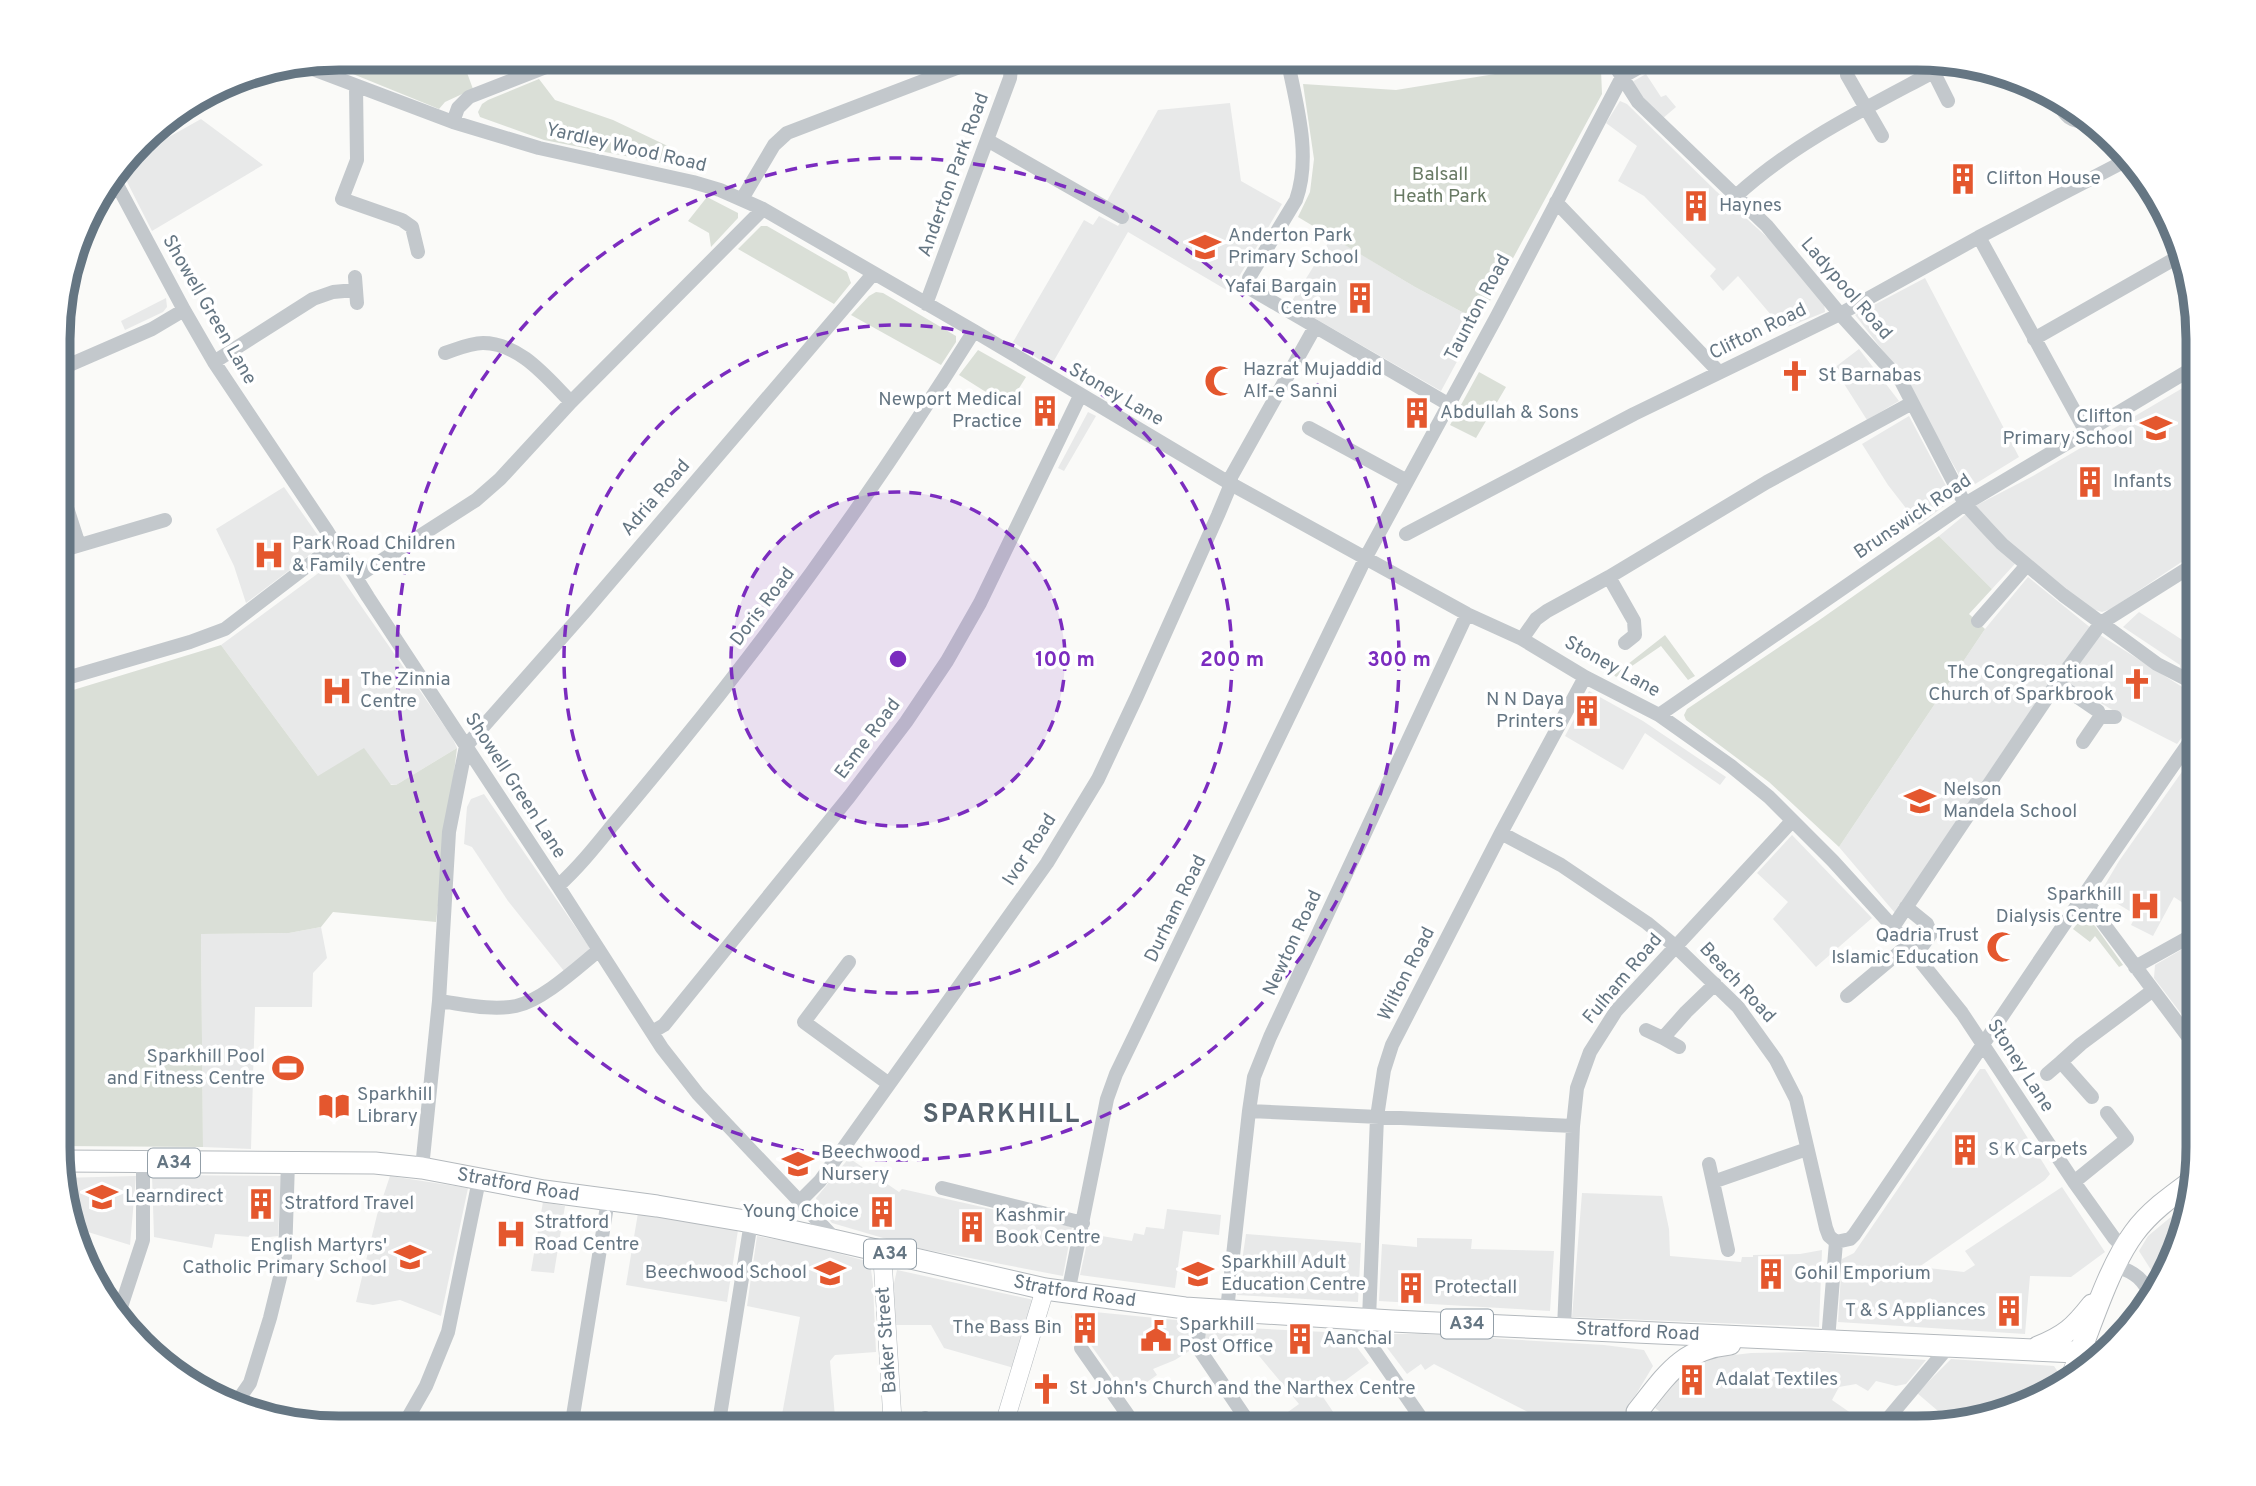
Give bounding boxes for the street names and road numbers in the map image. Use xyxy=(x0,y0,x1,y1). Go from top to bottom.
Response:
street label: Anderton Park Road xyxy=(913,90,995,260)
street label: Yardley Wood Road xyxy=(543,118,709,178)
street label: Showell Green Lane xyxy=(156,231,262,389)
street label: Ladypool Road xyxy=(1795,233,1897,345)
street label: Taunton Road xyxy=(1440,250,1516,366)
street label: Clifton Road xyxy=(1705,298,1811,366)
street label: Stoney Lane xyxy=(1064,358,1168,432)
street label: Adria Road xyxy=(616,455,696,541)
street label: Brunswick Road xyxy=(1850,469,1976,565)
street label: Doris Road xyxy=(726,563,800,651)
street label: Stoney Lane xyxy=(1560,631,1664,703)
street label: Esme Road xyxy=(830,694,906,784)
street label: Showell Green Lane xyxy=(459,709,571,863)
street label: Ivor Road xyxy=(998,809,1062,891)
street label: Durham Road xyxy=(1140,851,1212,967)
street label: Newton Road xyxy=(1258,886,1328,1000)
street label: Wilton Road xyxy=(1373,923,1441,1025)
street label: Fulham Road xyxy=(1578,929,1668,1029)
street label: Beach Road xyxy=(1694,938,1780,1028)
street label: Stoney Lane xyxy=(1981,1015,2059,1117)
road number: A34 xyxy=(148,1148,200,1178)
street label: Stratford Road xyxy=(455,1163,581,1208)
road number: A34 xyxy=(864,1240,916,1268)
street label: Stratford Road xyxy=(1011,1270,1137,1313)
street label: Baker Street xyxy=(871,1286,903,1394)
road number: A34 xyxy=(1441,1310,1493,1338)
street label: Stratford Road xyxy=(1575,1317,1700,1347)

